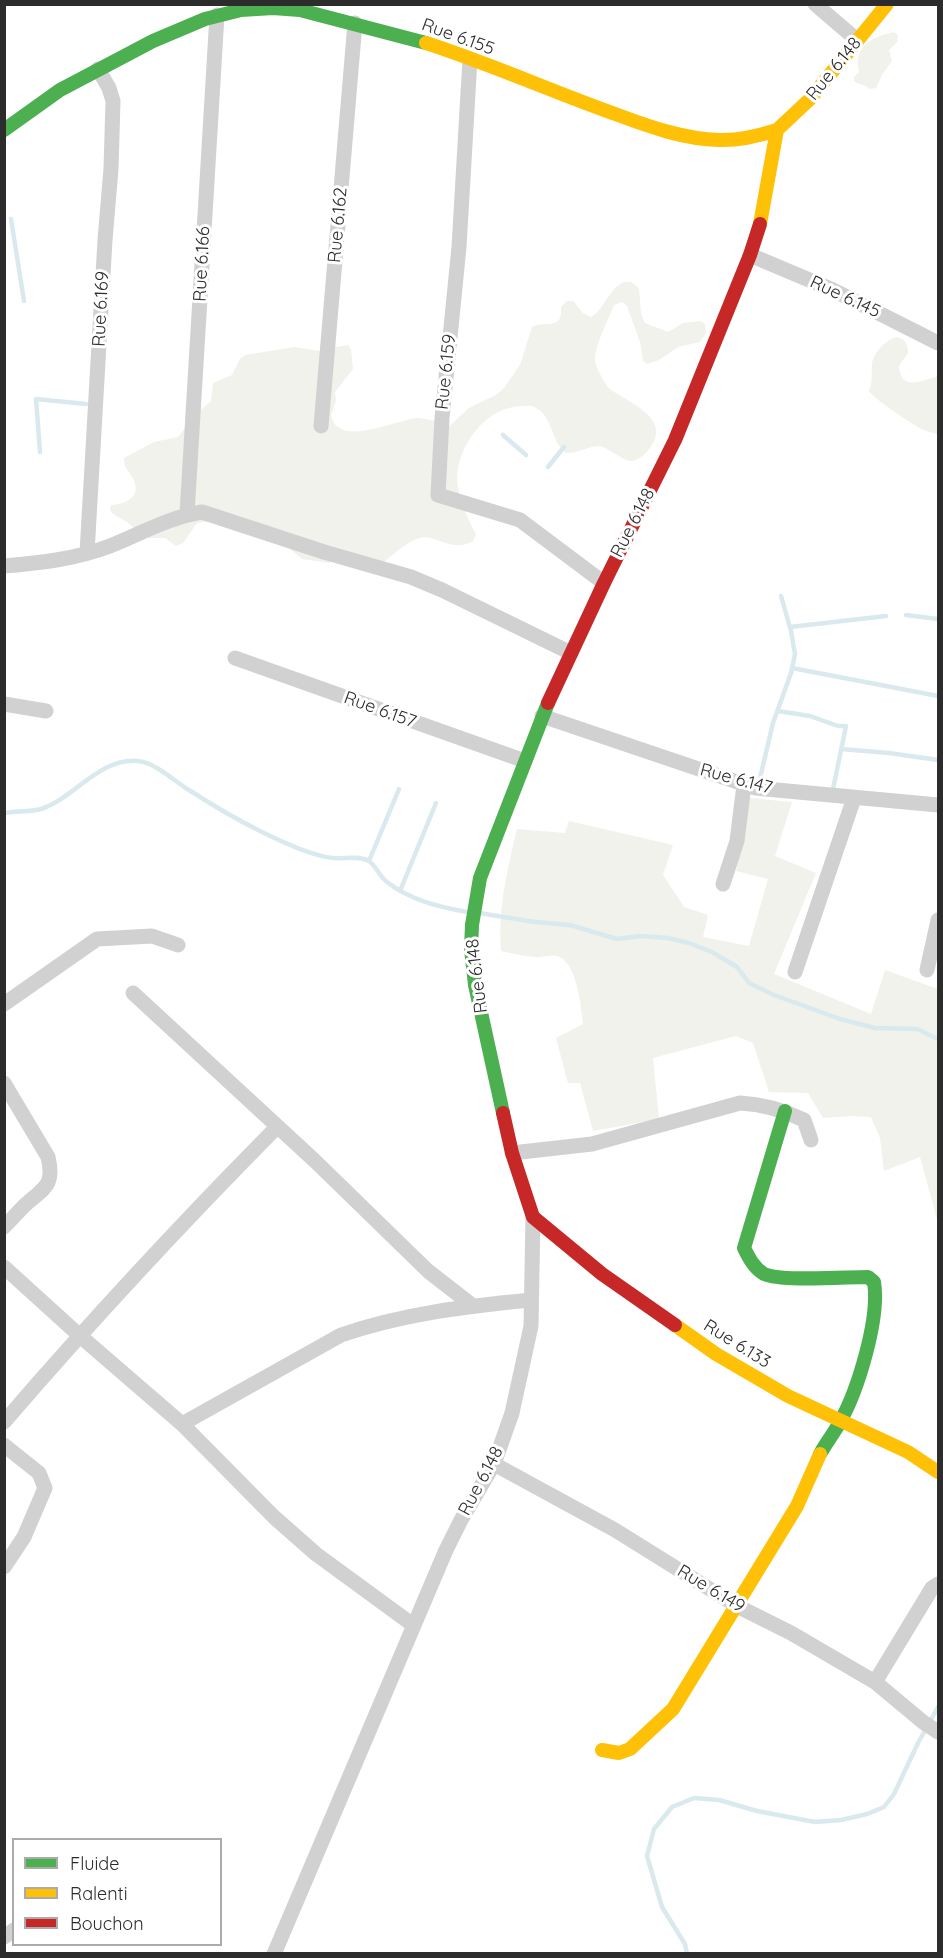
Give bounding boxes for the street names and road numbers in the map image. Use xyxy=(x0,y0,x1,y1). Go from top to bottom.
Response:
street label: Rue 6.155 xyxy=(419,14,497,60)
street label: Rue 6.148 xyxy=(802,33,866,105)
street label: Rue 6.162 xyxy=(324,186,352,264)
street label: Rue 6.166 xyxy=(189,226,215,302)
street label: Rue 6.169 xyxy=(88,271,114,347)
street label: Rue 6.145 xyxy=(806,271,884,323)
street label: Rue 6.159 xyxy=(431,333,461,411)
street label: Rue 6.148 xyxy=(606,485,660,561)
street label: Rue 6.157 xyxy=(341,687,419,733)
street label: Rue 6.147 xyxy=(697,759,775,799)
street label: Rue 6.148 xyxy=(462,937,492,1015)
street label: Rue 6.133 xyxy=(700,1315,774,1373)
street label: Rue 6.148 xyxy=(454,1443,508,1519)
street label: Rue 6.149 xyxy=(673,1560,749,1618)

